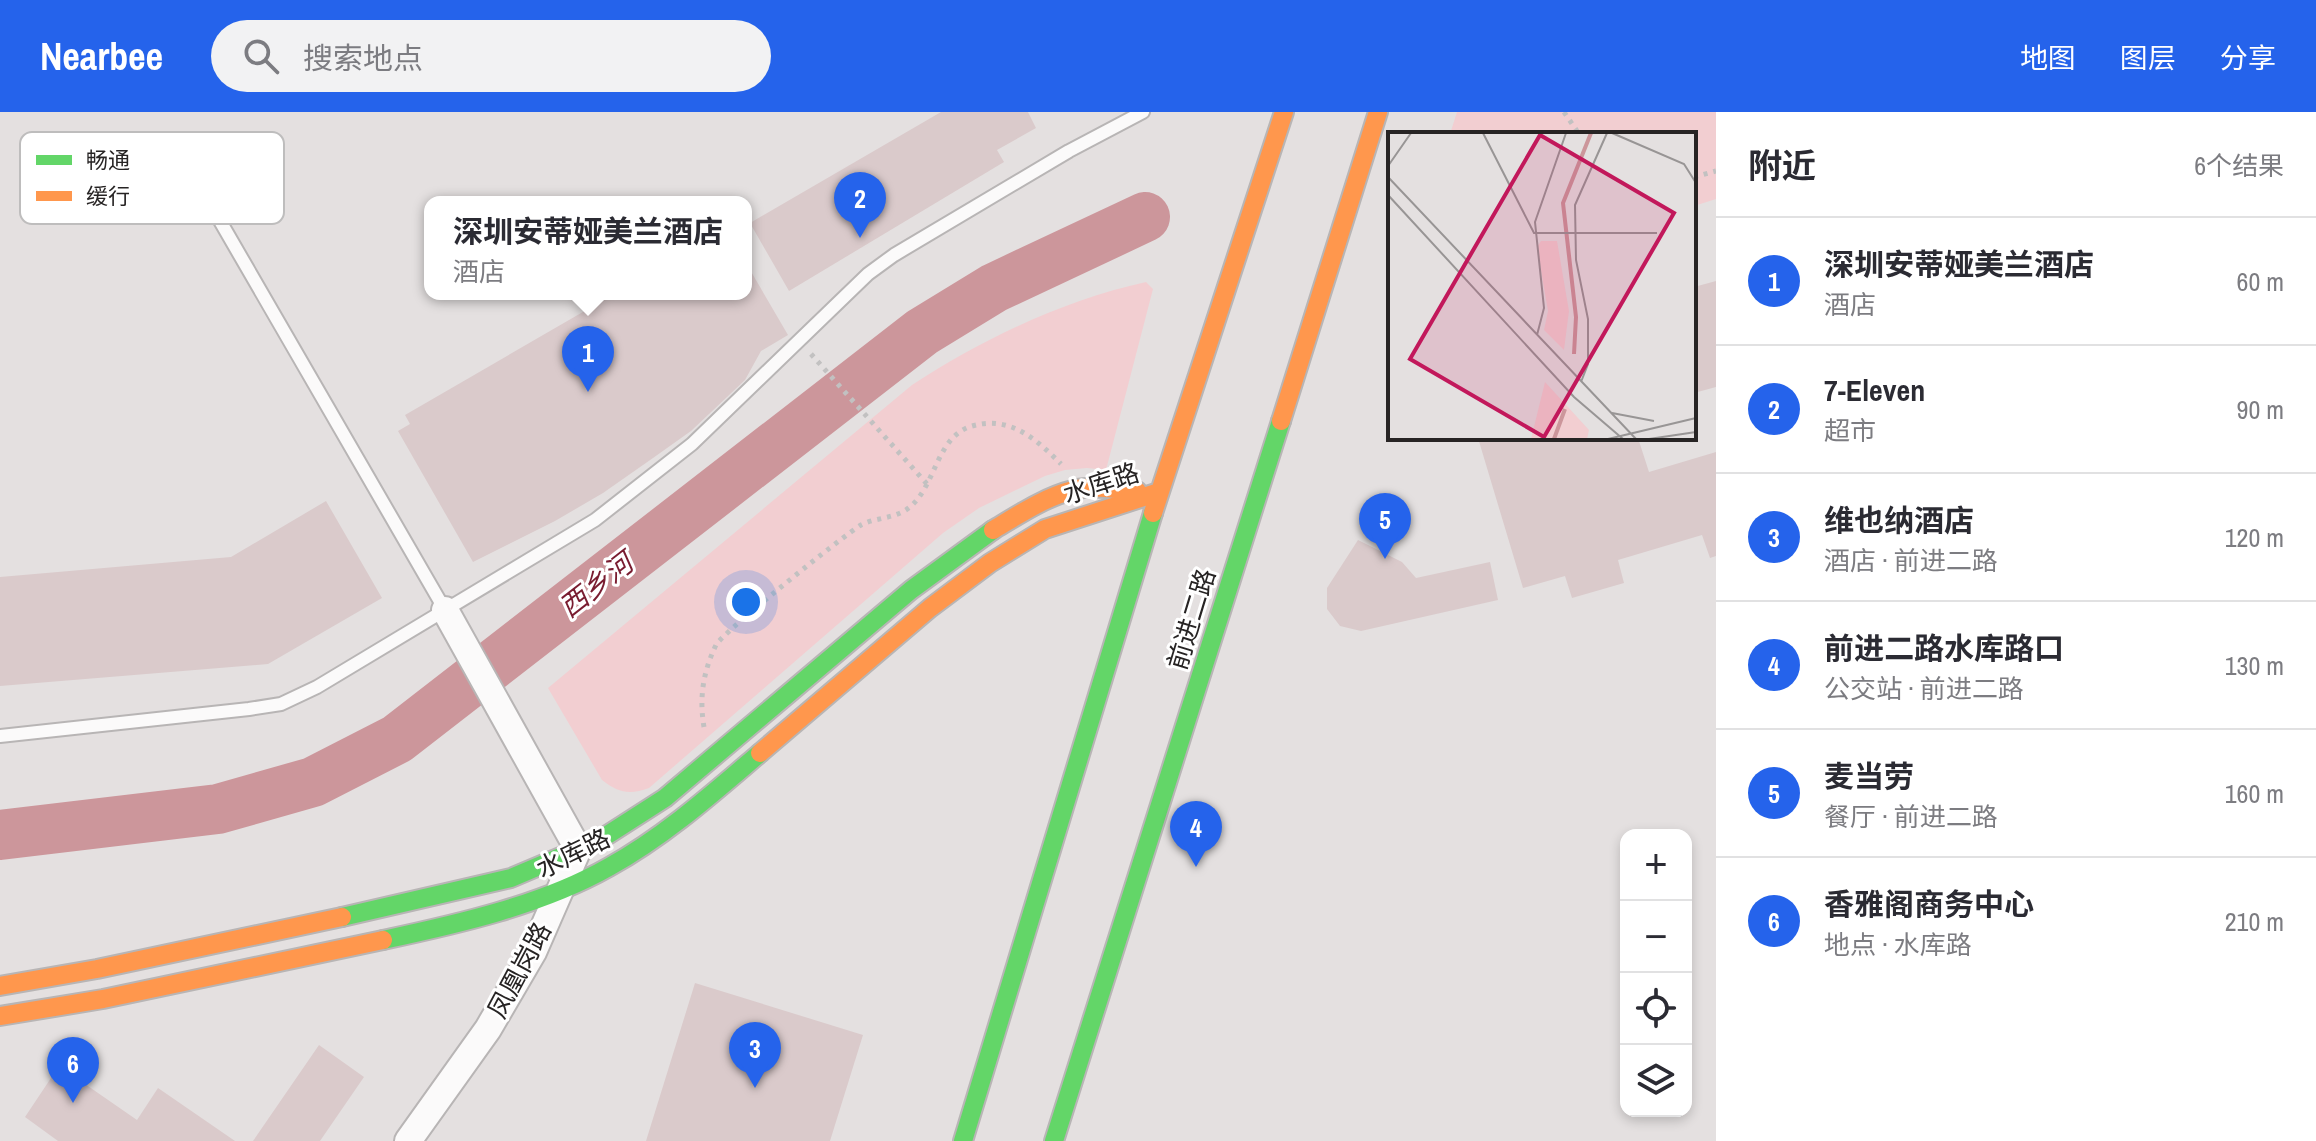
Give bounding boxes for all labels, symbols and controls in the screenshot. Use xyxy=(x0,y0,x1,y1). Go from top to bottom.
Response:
search box xyxy=(211,20,771,92)
text: Nearbee xyxy=(40,31,163,82)
icon: search xyxy=(239,34,283,78)
text: 搜索地点 xyxy=(303,38,423,78)
text: 地图 xyxy=(2020,39,2076,77)
text: 图层 xyxy=(2120,39,2176,77)
text: 分享 xyxy=(2220,39,2276,77)
legend xyxy=(20,132,284,224)
inset map xyxy=(1388,132,1696,440)
text: 附近 xyxy=(1748,143,1816,189)
text: 畅通 xyxy=(86,145,130,175)
text: 6个结果 xyxy=(2194,148,2284,183)
pin: 2 xyxy=(834,172,886,238)
text: 缓行 xyxy=(86,181,130,211)
popup xyxy=(424,196,752,300)
text: 深圳安蒂娅美兰酒店 xyxy=(453,211,723,251)
text: 深圳安蒂娅美兰酒店 xyxy=(1824,244,2094,284)
text: 酒店 xyxy=(453,254,505,289)
text: 1 xyxy=(1768,264,1780,299)
text: 60 m xyxy=(2237,264,2284,299)
text: 酒店 xyxy=(1824,287,1876,322)
pin: 1 xyxy=(562,326,614,392)
text: 7-Eleven xyxy=(1824,370,1925,410)
text: 2 xyxy=(1768,392,1780,427)
text: 90 m xyxy=(2237,392,2284,427)
text: 超市 xyxy=(1824,413,1876,448)
street label: 水库路 xyxy=(1058,454,1144,512)
pin: 5 xyxy=(1359,493,1411,559)
text: 维也纳酒店 xyxy=(1824,500,1974,540)
text: 3 xyxy=(1768,520,1780,555)
text: 120 m xyxy=(2225,520,2284,555)
water label: 西乡河 xyxy=(551,541,645,626)
text: 酒店 · 前进二路 xyxy=(1824,543,1998,578)
street label: 前进二路 xyxy=(1159,564,1223,674)
your location xyxy=(726,582,766,622)
text: 前进二路水库路口 xyxy=(1824,628,2064,668)
text: 4 xyxy=(1768,648,1780,683)
text: 130 m xyxy=(2225,648,2284,683)
text: 公交站 · 前进二路 xyxy=(1824,671,2024,706)
text: 麦当劳 xyxy=(1824,756,1914,796)
text: 5 xyxy=(1768,776,1780,811)
text: 160 m xyxy=(2225,776,2284,811)
text: 餐厅 · 前进二路 xyxy=(1824,799,1998,834)
pin: 4 xyxy=(1170,801,1222,867)
street label: 水库路 xyxy=(530,820,616,886)
map controls xyxy=(1620,829,1692,1117)
button: + xyxy=(1620,829,1692,901)
text: 香雅阁商务中心 xyxy=(1824,884,2034,924)
button: − xyxy=(1620,901,1692,973)
text: 6 xyxy=(1768,904,1780,939)
text: 210 m xyxy=(2225,904,2284,939)
street label: 凤凰岗路 xyxy=(479,916,559,1024)
text: 地点 · 水库路 xyxy=(1824,927,1972,962)
button: locate xyxy=(1620,973,1692,1045)
pin: 3 xyxy=(729,1022,781,1088)
pin: 6 xyxy=(47,1037,99,1103)
button: layers xyxy=(1620,1045,1692,1117)

